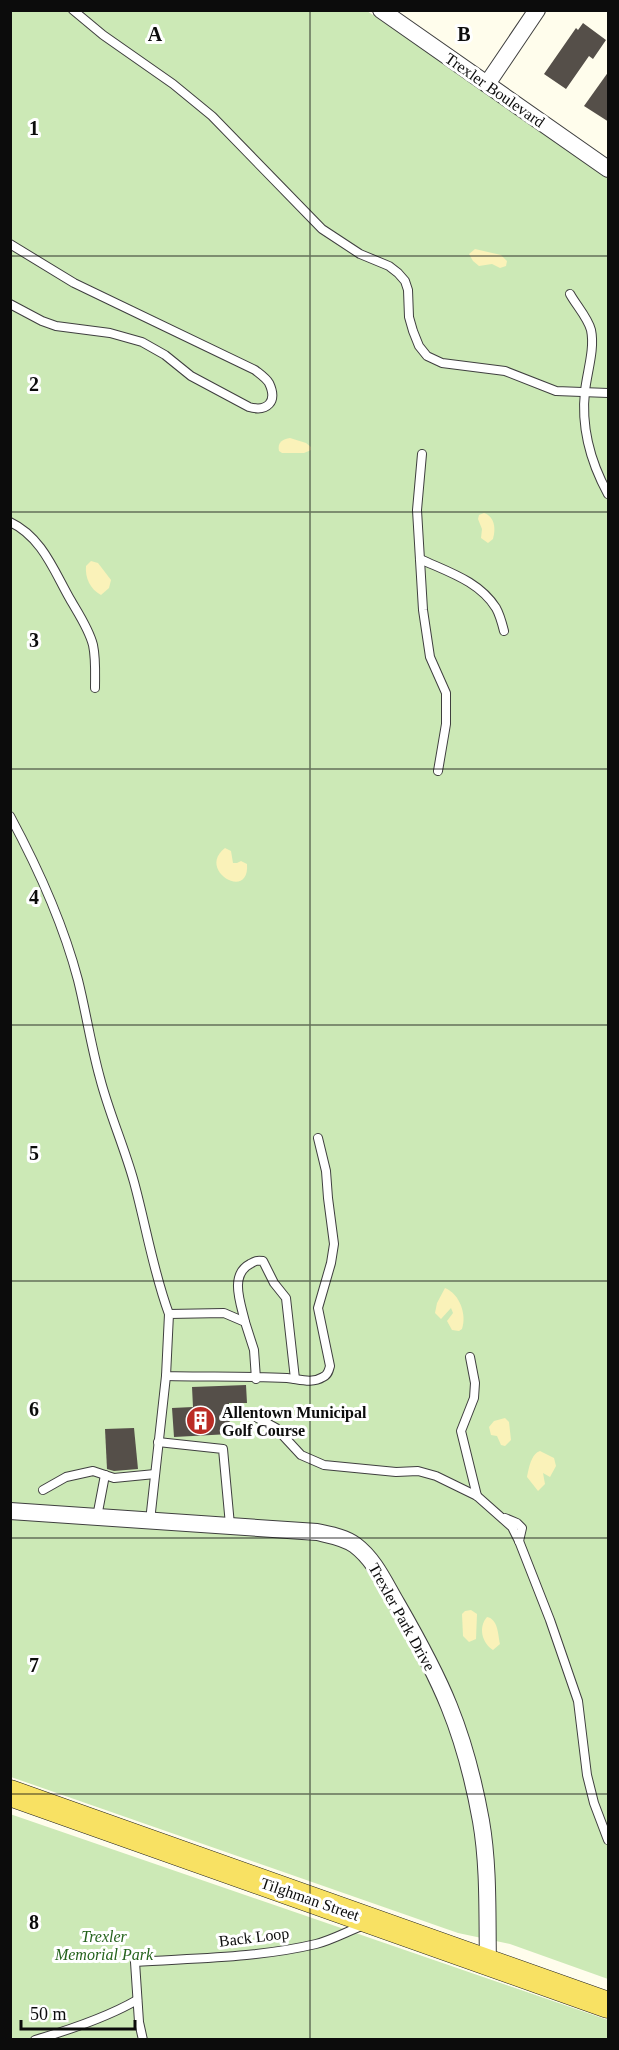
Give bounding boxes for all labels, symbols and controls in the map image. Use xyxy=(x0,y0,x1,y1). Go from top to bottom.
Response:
text: A xyxy=(148,23,163,45)
text: B xyxy=(457,23,471,45)
street label: Trexler Boulevard xyxy=(442,49,548,131)
text: 1 xyxy=(29,117,39,139)
text: 2 xyxy=(29,373,39,395)
text: 3 xyxy=(29,629,39,651)
text: 4 xyxy=(29,886,39,908)
text: 5 xyxy=(29,1142,39,1164)
text: 6 xyxy=(29,1398,39,1420)
place label: Allentown Municipal Golf Course xyxy=(222,1404,367,1439)
building icon: Allentown Municipal Golf Course xyxy=(185,1405,217,1437)
street label: Trexler Park Drive xyxy=(365,1560,439,1674)
text: 7 xyxy=(29,1654,39,1676)
street label: Tilghman Street xyxy=(258,1874,362,1925)
text: 8 xyxy=(29,1911,39,1933)
street label: Back Loop xyxy=(218,1924,290,1951)
park label: Trexler Memorial Park xyxy=(54,1928,154,1963)
scale bar xyxy=(21,1993,135,2031)
text: 50 m xyxy=(30,2004,67,2024)

